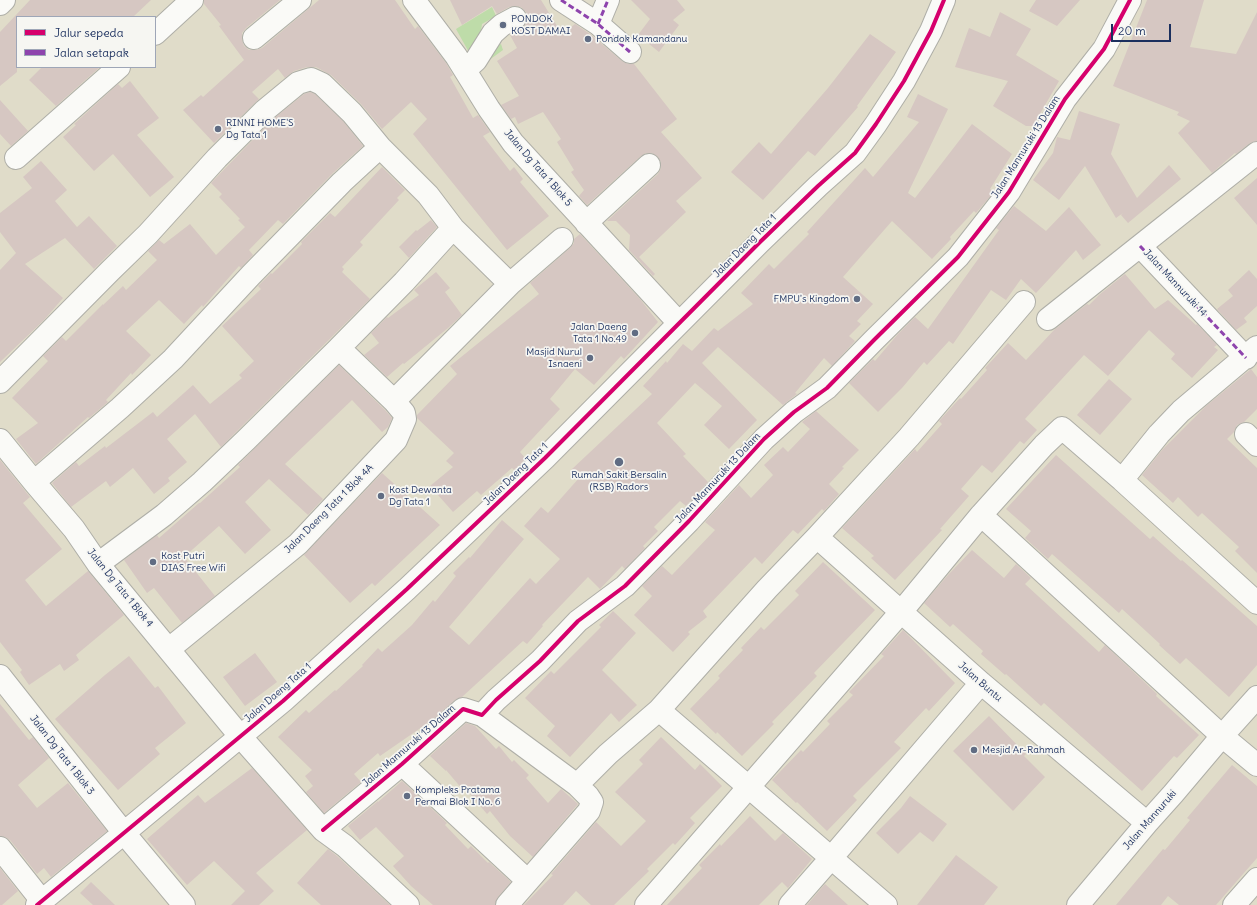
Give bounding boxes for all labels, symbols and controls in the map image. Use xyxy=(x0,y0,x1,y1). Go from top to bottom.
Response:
place label: PONDOK KOST DAMAI xyxy=(511,13,570,36)
legend xyxy=(16,16,156,68)
scale bar xyxy=(1113,16,1173,42)
marker: PONDOK KOST DAMAI xyxy=(498,20,508,30)
text: 20 m xyxy=(1118,23,1146,38)
text: Jalur sepeda xyxy=(54,25,124,40)
place label: Pondok Kamandanu xyxy=(596,33,687,45)
marker: Pondok Kamandanu xyxy=(583,34,593,44)
text: Jalan setapak xyxy=(54,45,129,60)
street label: Jalan Mannuruki 13 Dalam xyxy=(989,93,1063,201)
place label: RINNI HOME'S Dg Tata 1 xyxy=(226,117,294,140)
marker: RINNI HOME'S Dg Tata 1 xyxy=(213,124,223,134)
street label: Jalan Dg Tata 1 Blok 5 xyxy=(501,127,575,209)
street label: Jalan Daeng Tata 1 xyxy=(711,212,779,280)
street label: Jalan Mannuruki 14 xyxy=(1141,247,1209,319)
place label: FMPU's Kingdom xyxy=(773,293,849,305)
marker: FMPU's Kingdom xyxy=(852,294,862,304)
place label: Jalan Daeng Tata 1 No.49 xyxy=(571,321,627,344)
marker: Jalan Daeng Tata 1 No.49 xyxy=(630,328,640,338)
place label: Masjid Nurul Isnaeni xyxy=(526,346,582,370)
marker: Masjid Nurul Isnaeni xyxy=(585,353,595,363)
street label: Jalan Mannuruki 13 Dalam xyxy=(673,430,763,526)
street label: Jalan Daeng Tata 1 xyxy=(481,440,551,508)
marker: Rumah Sakit Bersalin (RSB) Radors xyxy=(613,456,625,468)
street label: Jalan Daeng Tata 1 Blok 4A xyxy=(282,462,376,556)
place label: Rumah Sakit Bersalin (RSB) Radors xyxy=(571,469,667,492)
place label: Kost Dewanta Dg Tata 1 xyxy=(389,484,452,508)
marker: Kost Dewanta Dg Tata 1 xyxy=(376,491,386,501)
street label: Jalan Dg Tata 1 Blok 4 xyxy=(85,546,155,630)
place label: Kost Putri DIAS Free Wifi xyxy=(161,550,226,574)
marker: Kost Putri DIAS Free Wifi xyxy=(148,557,158,567)
street label: Jalan Buntu xyxy=(956,660,1004,704)
street label: Jalan Daeng Tata 1 xyxy=(242,661,314,725)
street label: Jalan Mannuruki 13 Dalam xyxy=(360,702,458,790)
street label: Jalan Dg Tata 1 Blok 3 xyxy=(27,713,97,797)
place label: Mesjid Ar-Rahmah xyxy=(982,744,1065,756)
marker: Mesjid Ar-Rahmah xyxy=(969,745,979,755)
place label: Kompleks Pratama Permai Blok I No. 6 xyxy=(415,784,500,808)
street label: Jalan Mannuruki xyxy=(1121,788,1179,852)
marker: Kompleks Pratama Permai Blok I No. 6 xyxy=(402,791,412,801)

